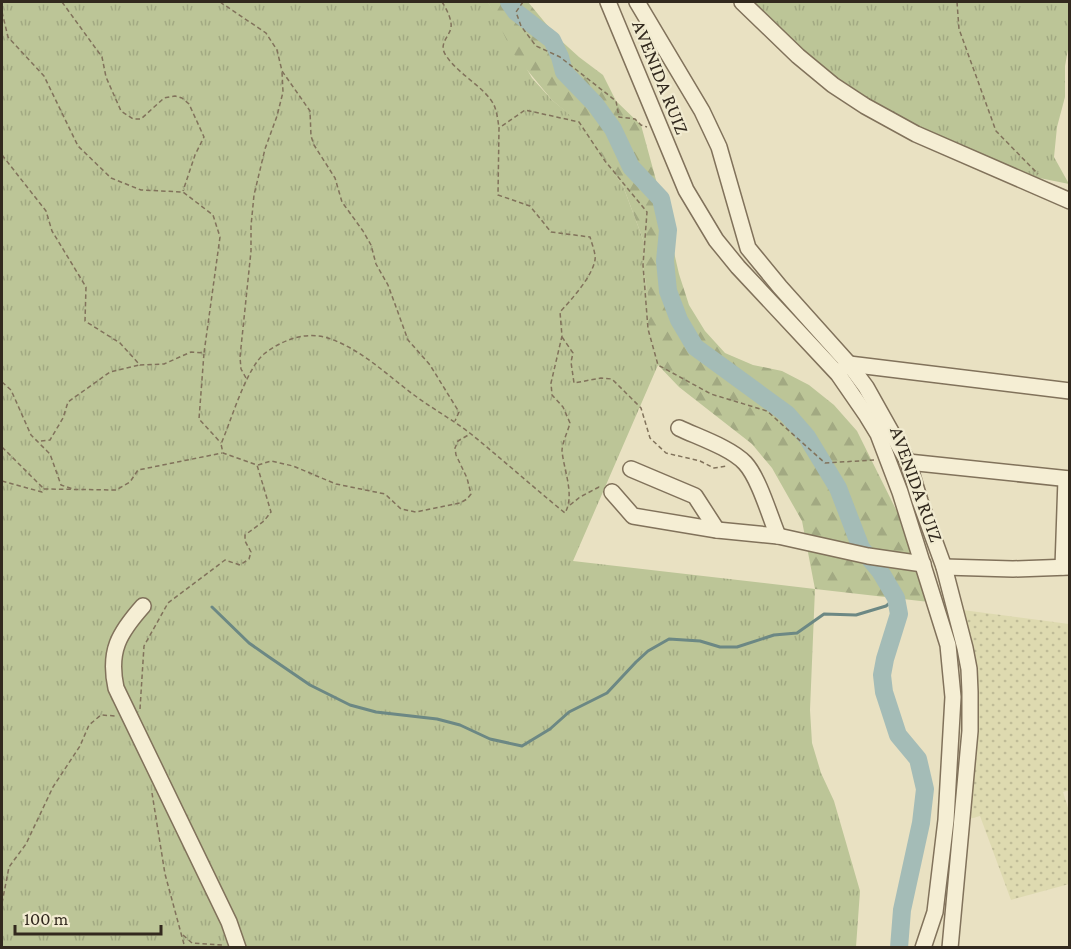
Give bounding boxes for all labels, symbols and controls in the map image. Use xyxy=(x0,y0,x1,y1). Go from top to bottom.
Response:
street label: AVENIDA RUIZ xyxy=(628,17,694,137)
street label: AVENIDA RUIZ xyxy=(886,423,948,545)
scale bar xyxy=(15,898,160,936)
text: 100 m xyxy=(24,909,69,929)

